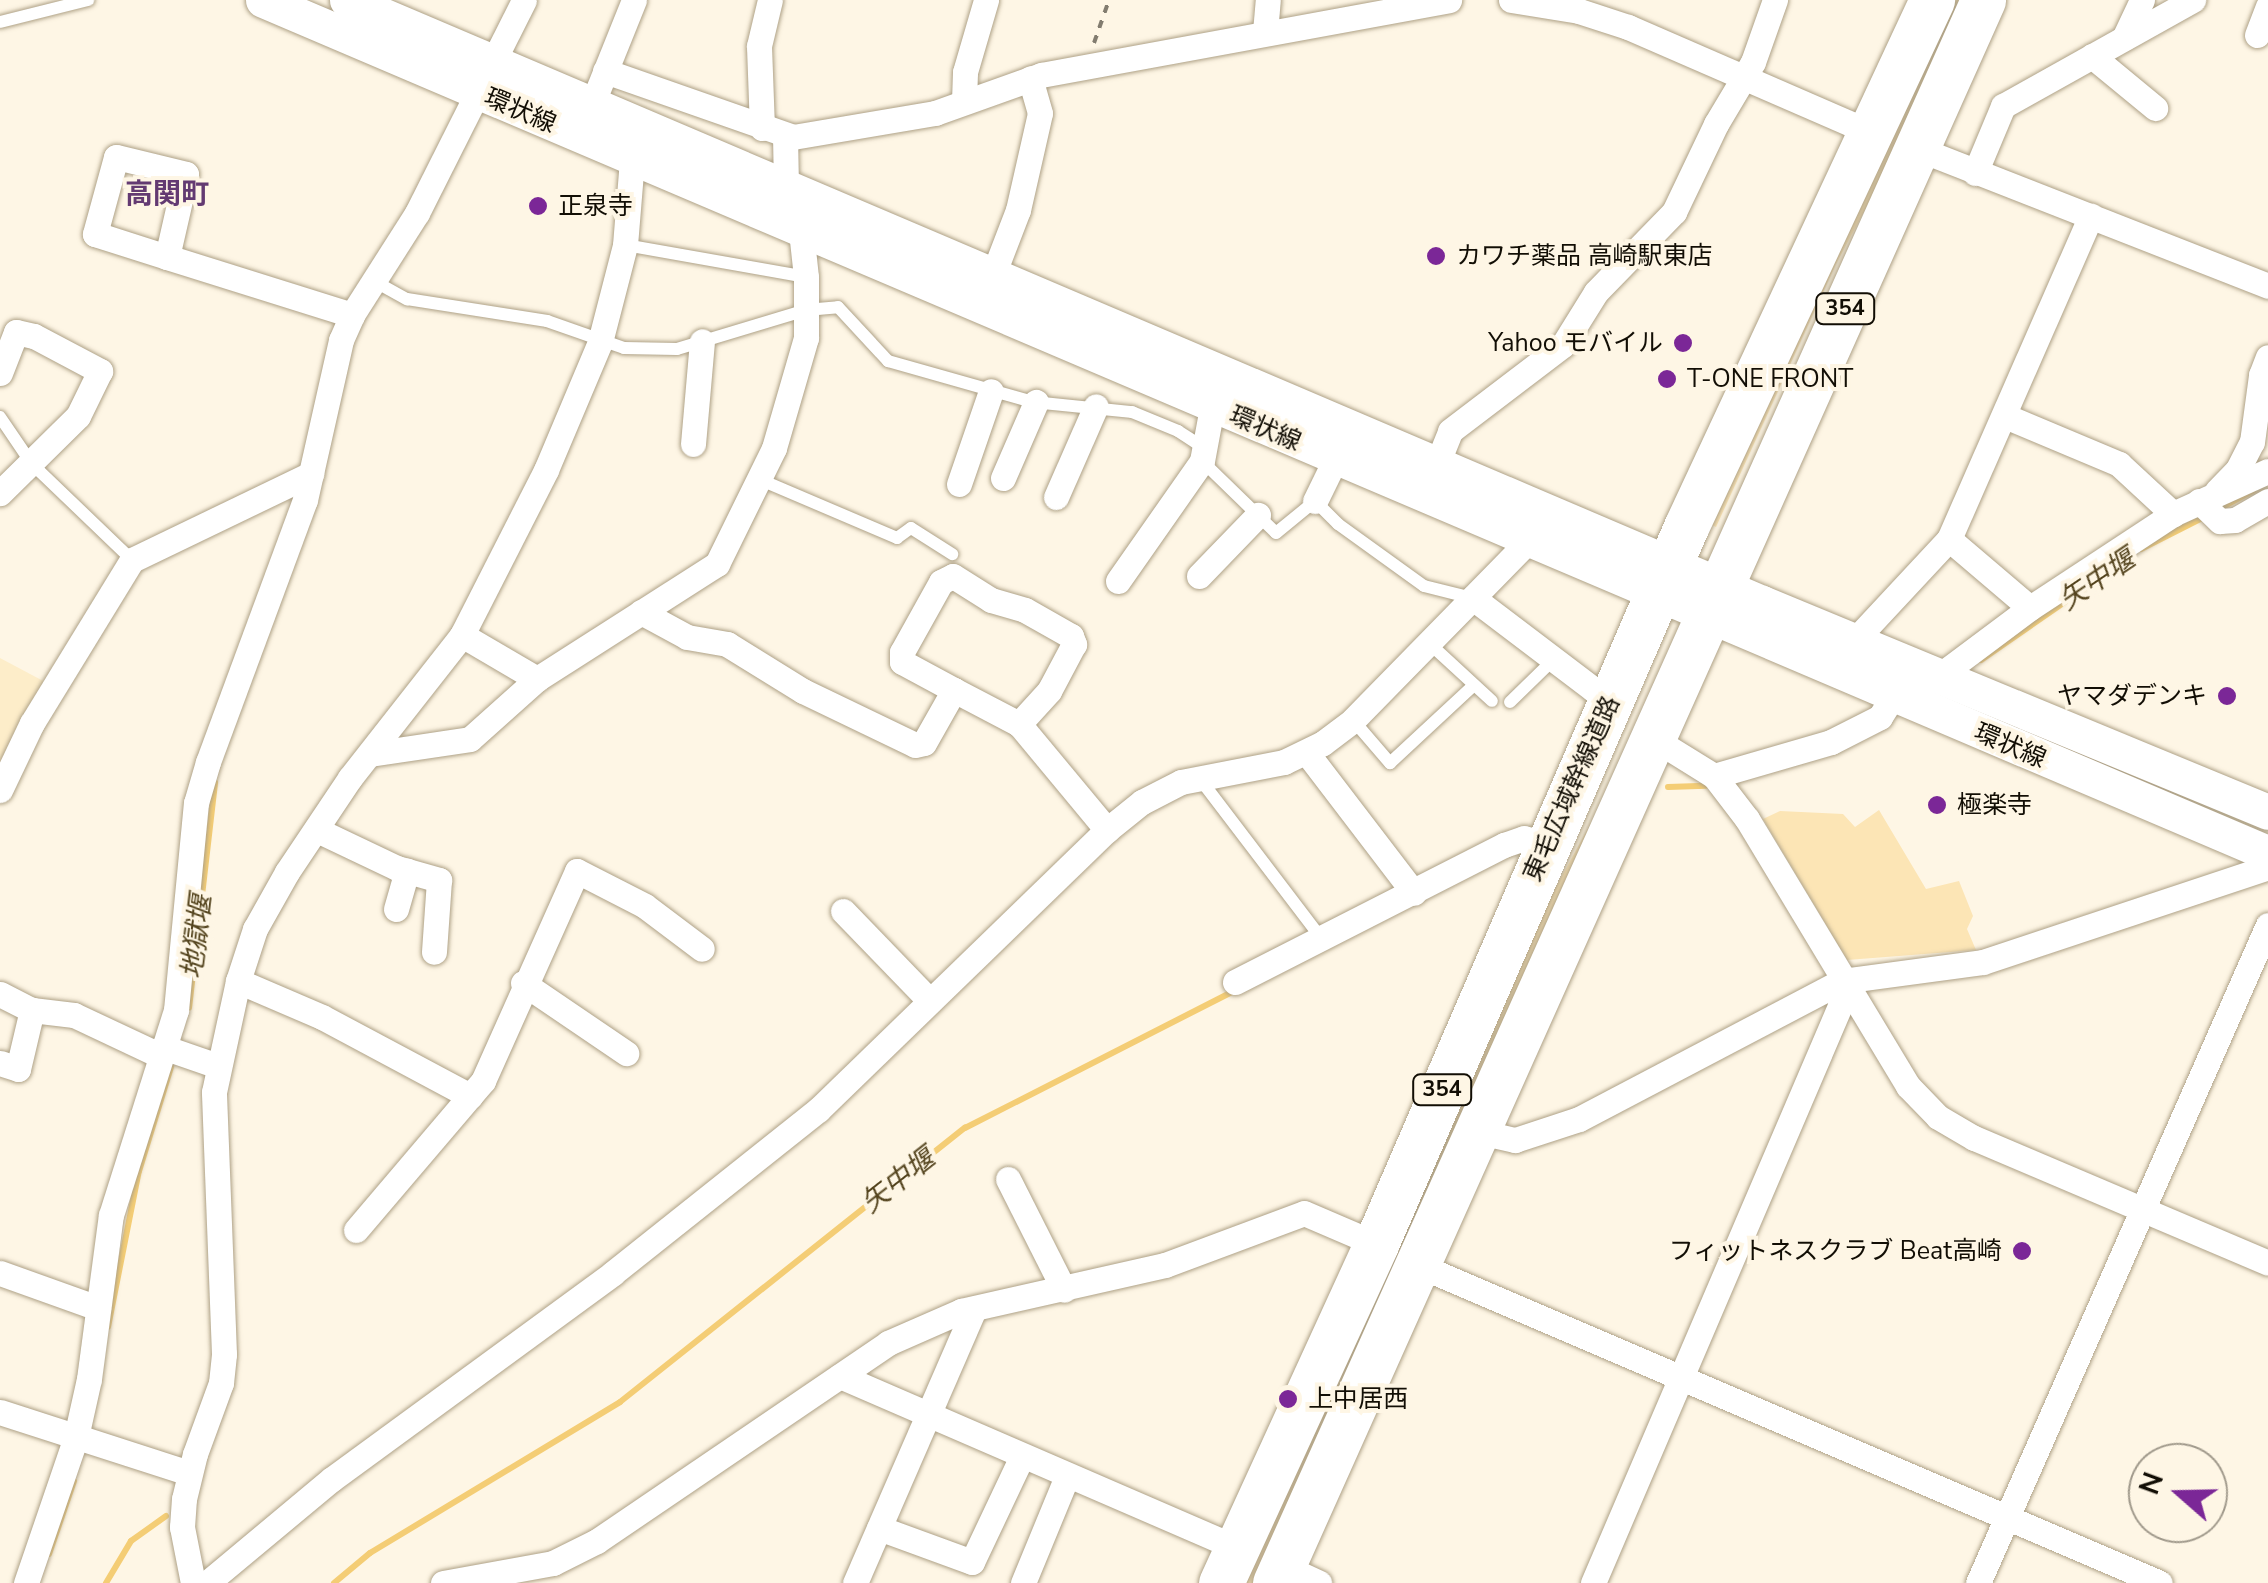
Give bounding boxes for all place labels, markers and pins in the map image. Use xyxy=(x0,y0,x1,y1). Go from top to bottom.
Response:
place label: 正泉寺 xyxy=(558,191,633,221)
marker: 正泉寺 xyxy=(527,195,549,217)
place label: カワチ薬品 高崎駅東店 xyxy=(1456,241,1712,271)
marker: カワチ薬品 高崎駅東店 xyxy=(1425,245,1447,267)
place label: Yahoo モバイル xyxy=(1488,328,1663,358)
marker: Yahoo モバイル xyxy=(1672,332,1694,354)
place label: T-ONE FRONT xyxy=(1687,364,1853,394)
marker: T-ONE FRONT xyxy=(1656,368,1678,390)
place label: ヤマダデンキ xyxy=(2057,681,2207,711)
marker: ヤマダデンキ xyxy=(2216,685,2238,707)
place label: 極楽寺 xyxy=(1957,790,2032,820)
marker: 極楽寺 xyxy=(1926,794,1948,816)
place label: フィットネスクラブ Beat高崎 xyxy=(1668,1236,2002,1266)
marker: フィットネスクラブ Beat高崎 xyxy=(2011,1240,2033,1262)
place label: 上中居西 xyxy=(1308,1384,1408,1414)
marker: 上中居西 xyxy=(1277,1388,1299,1410)

